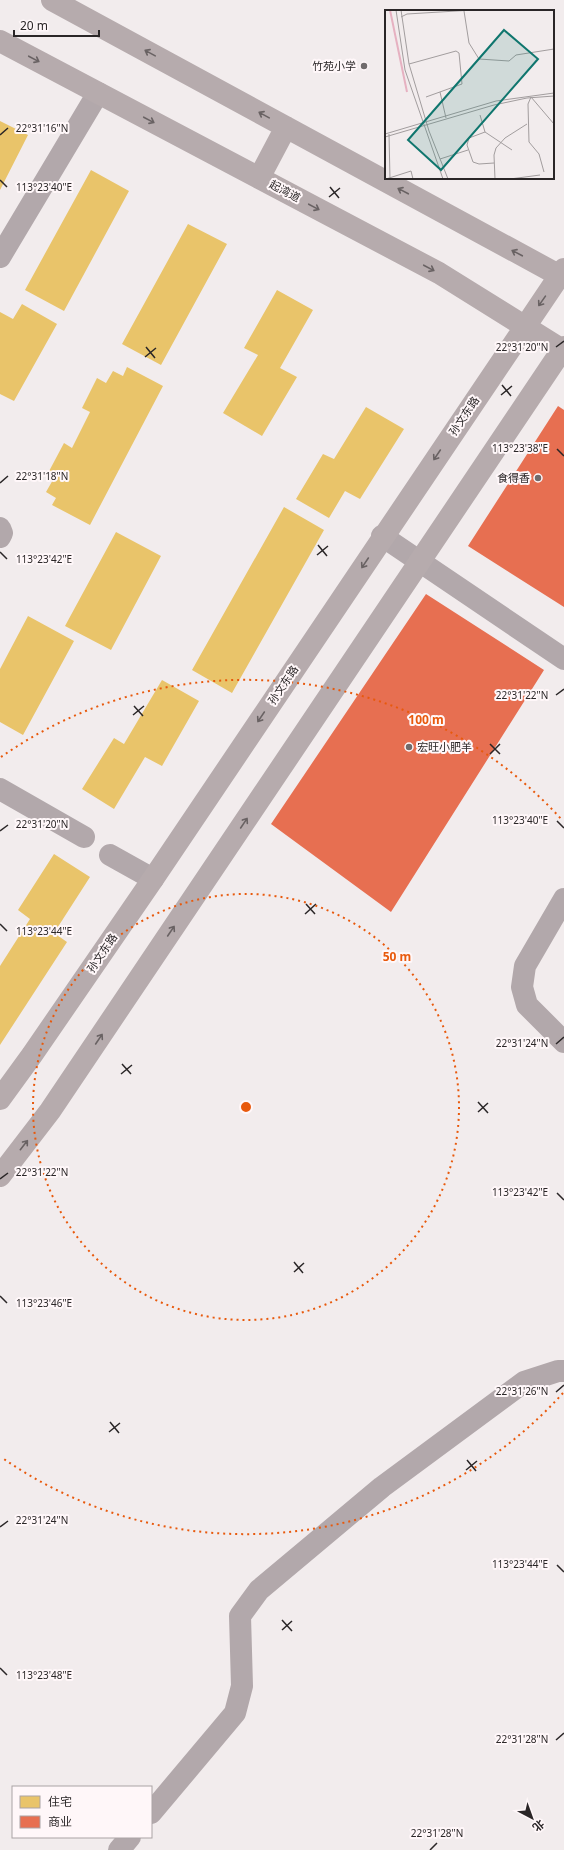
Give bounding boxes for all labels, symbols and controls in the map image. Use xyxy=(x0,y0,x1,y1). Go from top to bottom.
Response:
inset map xyxy=(385,10,554,179)
scale bar xyxy=(14,12,99,38)
text: 20 m xyxy=(20,17,48,34)
one-way arrow xyxy=(144,49,156,57)
one-way arrow xyxy=(28,56,40,63)
place label: 竹苑小学 xyxy=(312,58,356,73)
marker: 竹苑小学 xyxy=(359,61,369,71)
one-way arrow xyxy=(258,111,270,119)
one-way arrow xyxy=(143,117,155,124)
text: 22°31'16"N xyxy=(16,121,68,135)
street label: 起湾道 xyxy=(267,176,303,205)
text: 113°23'40"E xyxy=(16,180,72,194)
one-way arrow xyxy=(397,186,409,194)
one-way arrow xyxy=(308,204,320,211)
one-way arrow xyxy=(512,248,524,256)
one-way arrow xyxy=(422,264,434,272)
one-way arrow xyxy=(538,295,546,306)
text: 22°31'20"N xyxy=(496,340,548,354)
street label: 孙文东路 xyxy=(445,393,482,438)
text: 113°23'38"E xyxy=(492,441,548,455)
one-way arrow xyxy=(433,449,441,460)
text: 22°31'18"N xyxy=(16,469,68,483)
place label: 食得香 xyxy=(497,470,530,485)
marker: 食得香 xyxy=(533,473,543,483)
text: 113°23'42"E xyxy=(16,552,72,566)
one-way arrow xyxy=(361,557,369,568)
street label: 孙文东路 xyxy=(264,662,301,707)
text: 22°31'22"N xyxy=(496,688,548,702)
one-way arrow xyxy=(257,711,265,722)
text: 100 m xyxy=(408,711,444,728)
place label: 宏旺小肥羊 xyxy=(417,739,472,754)
marker: 宏旺小肥羊 xyxy=(404,742,414,752)
text: 113°23'40"E xyxy=(492,813,548,827)
text: 22°31'20"N xyxy=(16,817,68,831)
one-way arrow xyxy=(240,818,248,829)
text: 113°23'44"E xyxy=(16,924,72,938)
one-way arrow xyxy=(167,926,175,937)
street label: 孙文东路 xyxy=(83,930,120,975)
text: 50 m xyxy=(383,948,411,965)
one-way arrow xyxy=(95,1034,103,1045)
text: 22°31'24"N xyxy=(496,1036,548,1050)
centre of rings xyxy=(239,1100,253,1114)
one-way arrow xyxy=(20,1139,28,1150)
text: 22°31'22"N xyxy=(16,1165,68,1179)
text: 113°23'42"E xyxy=(492,1185,548,1199)
text: 113°23'46"E xyxy=(16,1296,72,1310)
text: 22°31'26"N xyxy=(496,1384,548,1398)
text: 22°31'24"N xyxy=(16,1513,68,1527)
text: 113°23'44"E xyxy=(492,1557,548,1571)
text: 113°23'48"E xyxy=(16,1668,72,1682)
text: 22°31'28"N xyxy=(496,1732,548,1746)
legend xyxy=(12,1786,152,1838)
text: 住宅 xyxy=(48,1793,72,1810)
north arrow xyxy=(512,1798,552,1838)
text: 商业 xyxy=(48,1813,72,1830)
text: 北 xyxy=(530,1817,548,1835)
text: 22°31'28"N xyxy=(411,1826,463,1840)

